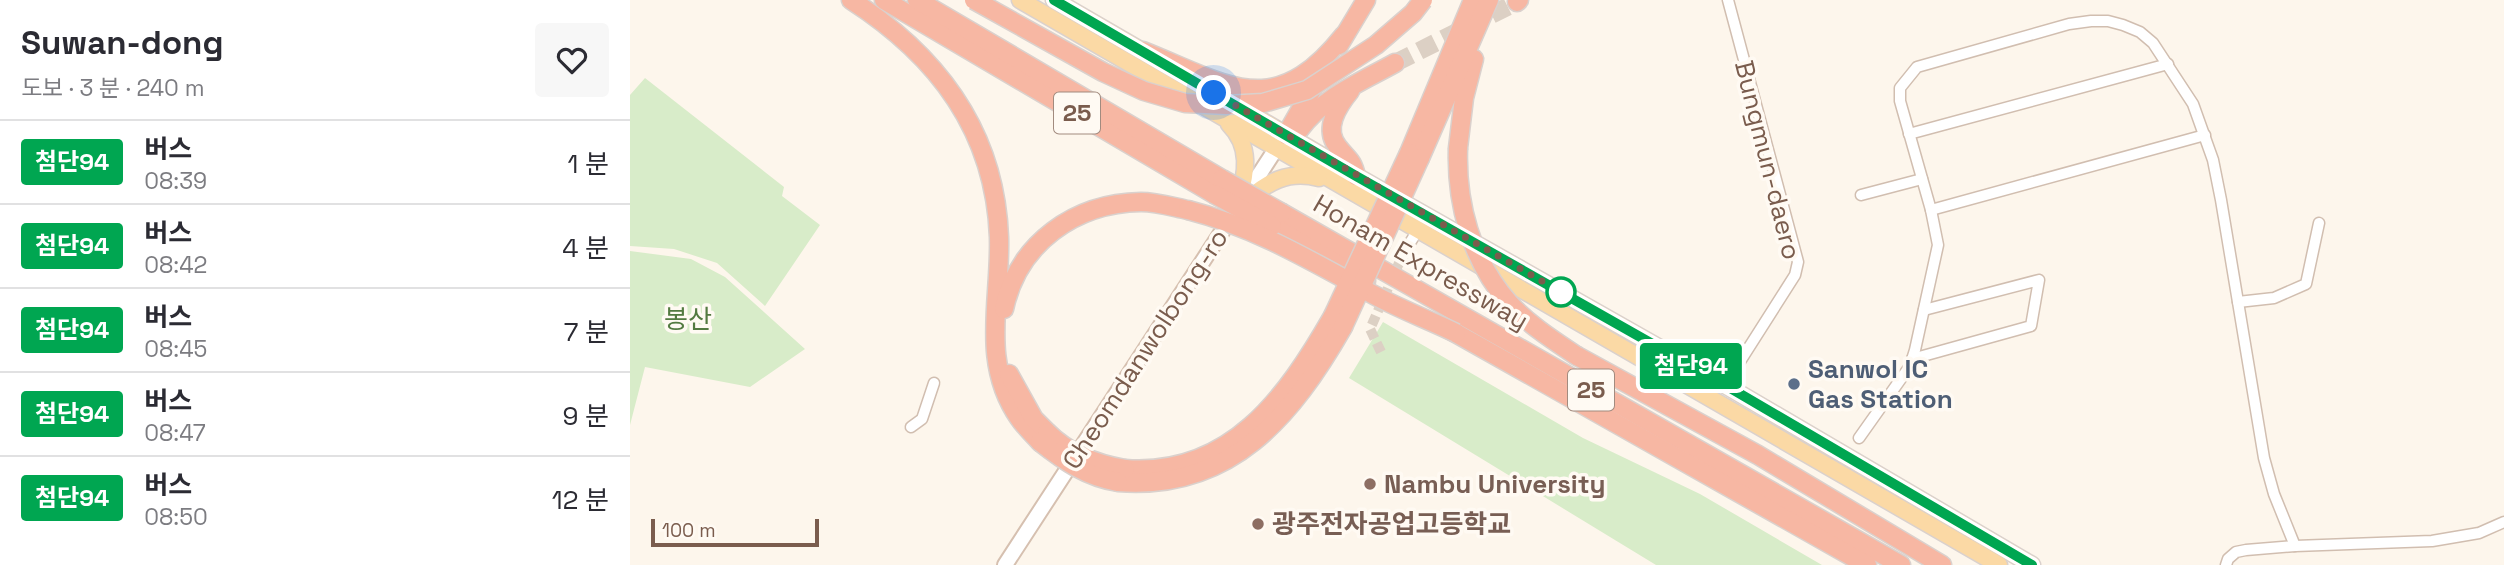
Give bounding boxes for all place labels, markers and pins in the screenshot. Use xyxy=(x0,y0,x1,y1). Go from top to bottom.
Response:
unlabelled marker xyxy=(1546,277,1576,307)
place label: Sanwol IC Gas Station xyxy=(1808,352,1953,416)
marker: Sanwol IC Gas Station xyxy=(1786,376,1802,392)
place label: Nambu University xyxy=(1384,467,1606,501)
marker: Nambu University xyxy=(1362,476,1378,492)
place label: 광주전자공업고등학교 xyxy=(1272,507,1511,541)
marker: 광주전자공업고등학교 xyxy=(1250,516,1266,532)

